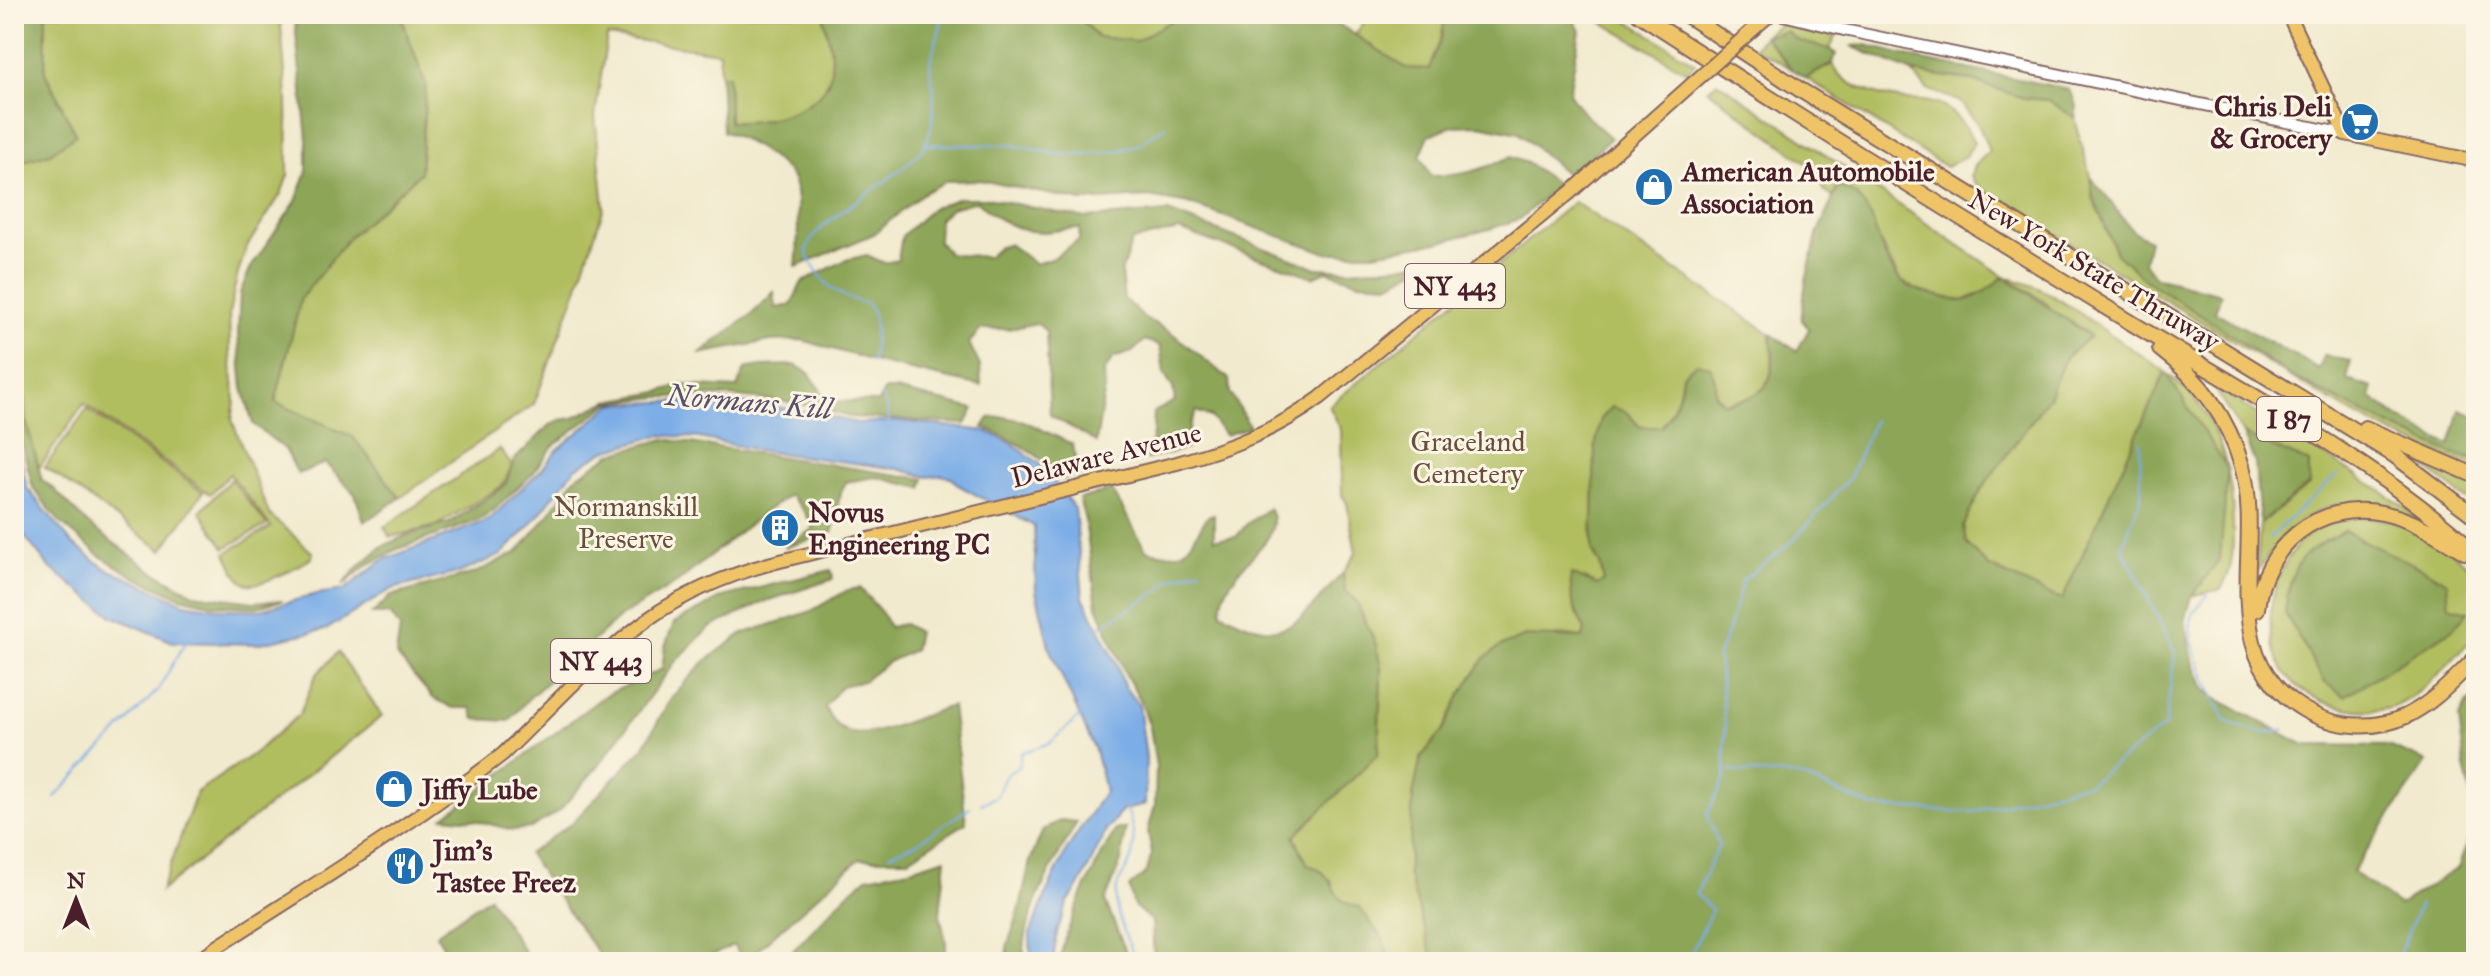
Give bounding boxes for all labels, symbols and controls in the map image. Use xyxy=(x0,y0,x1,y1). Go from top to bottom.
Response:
place label: Chris Deli & Grocery xyxy=(2210,89,2333,156)
supermarket icon: Chris Deli & Grocery xyxy=(2339,101,2381,143)
place label: American Automobile Association xyxy=(1680,154,1935,221)
shop icon: American Automobile Association xyxy=(1633,166,1675,208)
street label: New York State Thruway xyxy=(1962,181,2227,359)
road number: NY 443 xyxy=(1405,264,1505,308)
water label: Normans Kill xyxy=(663,377,836,427)
road number: I 87 xyxy=(2257,397,2321,441)
street label: Delaware Avenue xyxy=(1007,414,1205,496)
park label: Graceland Cemetery xyxy=(1411,424,1525,491)
park label: Normanskill Preserve xyxy=(554,489,699,556)
place label: Novus Engineering PC xyxy=(808,495,990,562)
building icon: Novus Engineering PC xyxy=(759,507,801,549)
road number: NY 443 xyxy=(551,639,651,683)
shop icon: Jiffy Lube xyxy=(373,768,415,810)
place label: Jiffy Lube xyxy=(418,772,538,807)
place label: Jim's Tastee Freez xyxy=(429,833,576,900)
restaurant icon: Jim's Tastee Freez xyxy=(384,845,426,887)
north arrow xyxy=(36,860,116,940)
text: N xyxy=(67,867,86,894)

